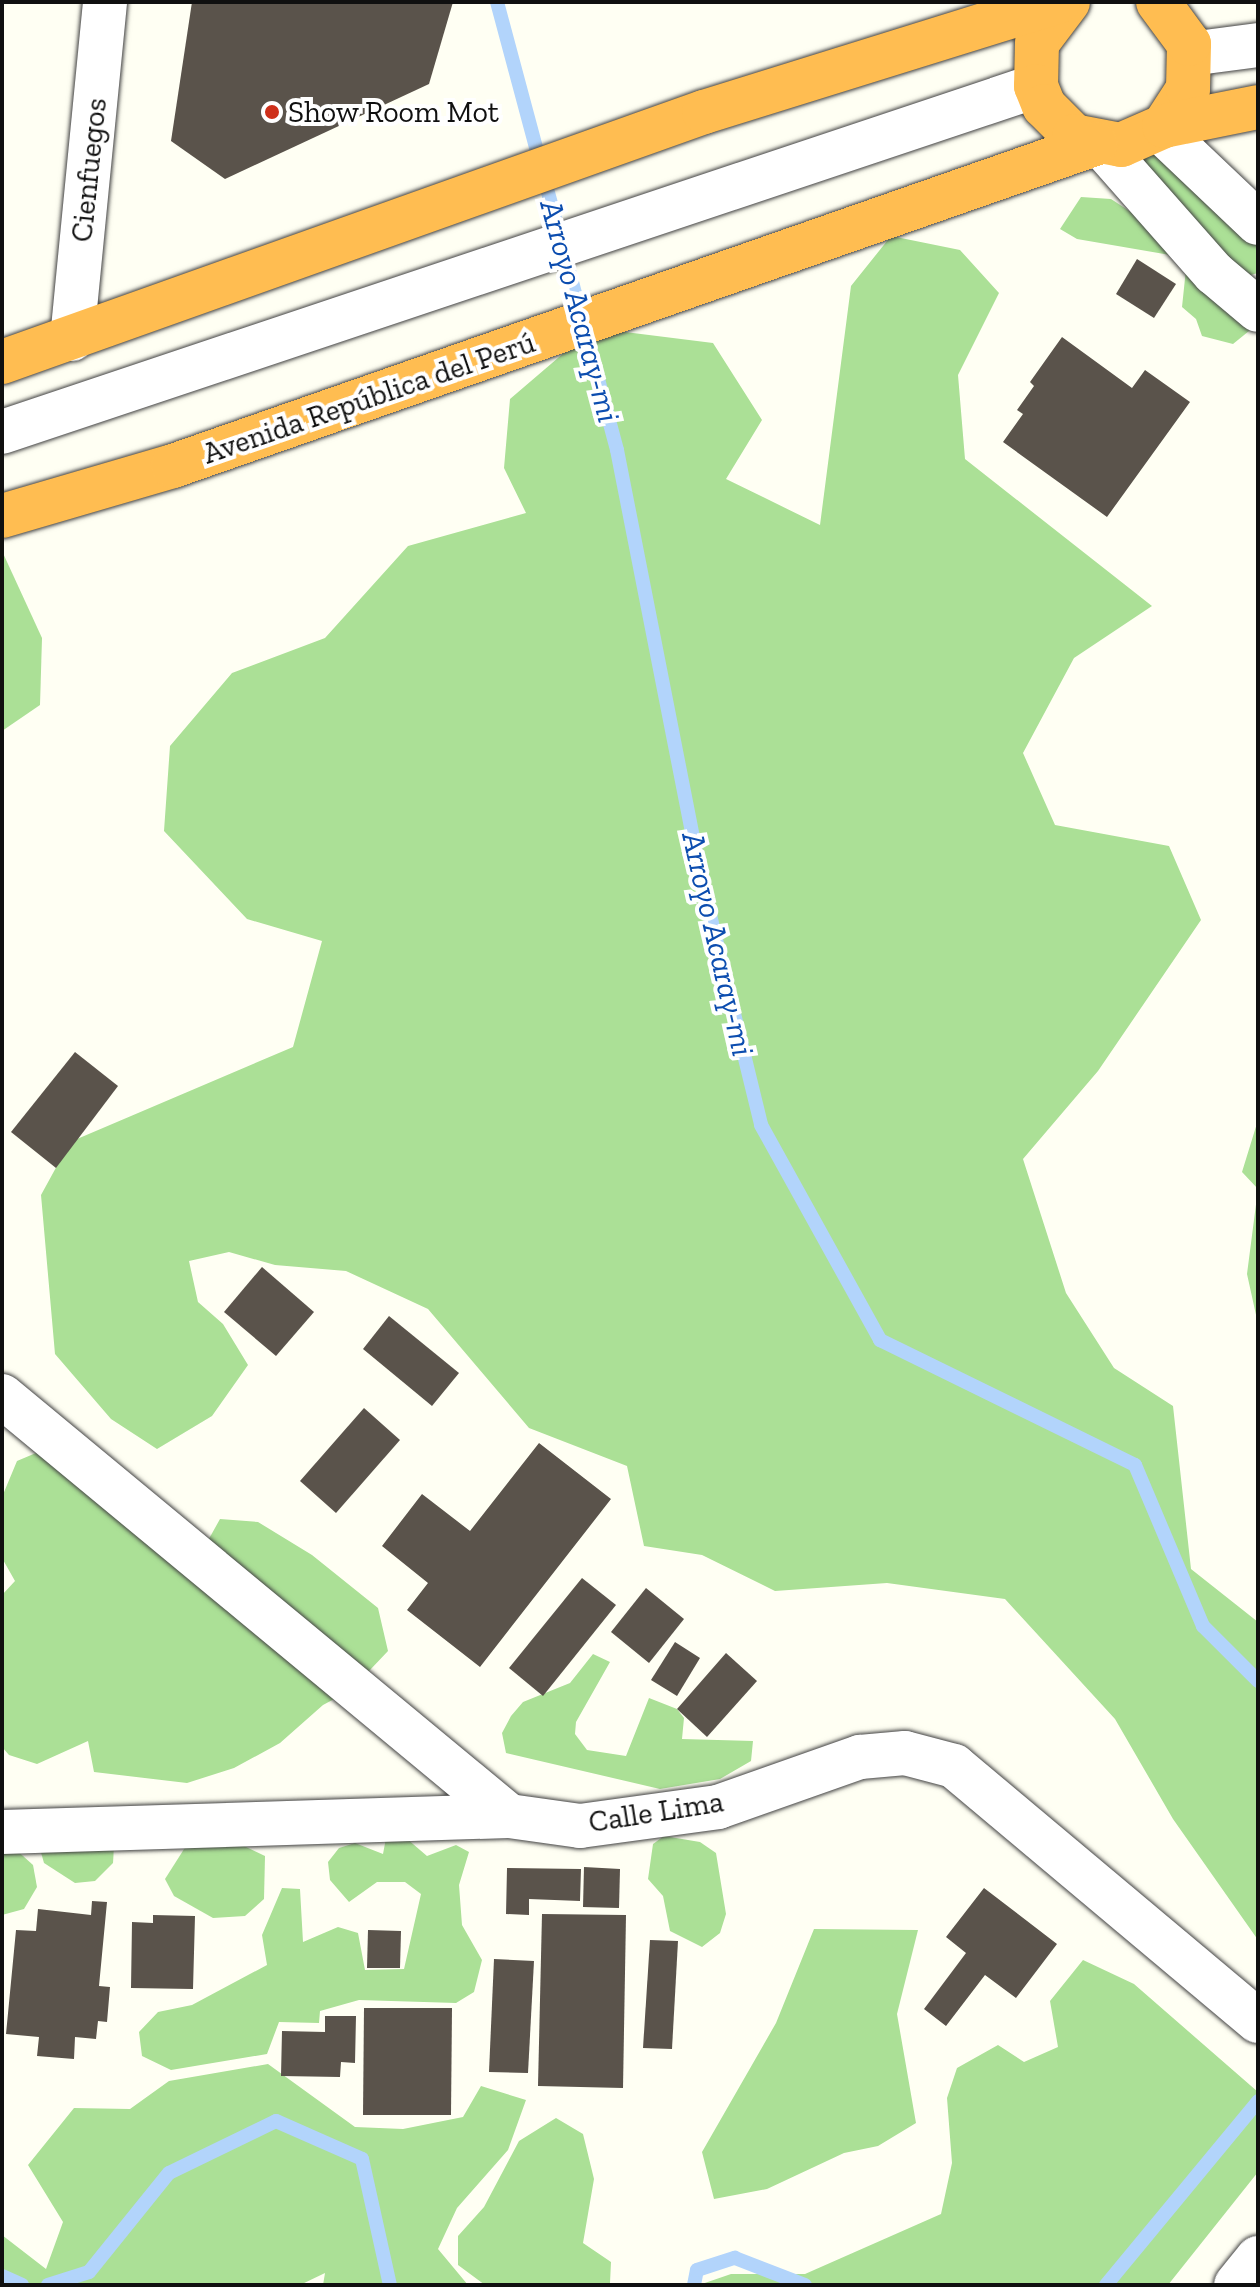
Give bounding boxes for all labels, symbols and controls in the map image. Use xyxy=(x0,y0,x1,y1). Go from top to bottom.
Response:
place label: Show Room Mot xyxy=(288,94,500,130)
street label: Cienfuegos xyxy=(64,96,114,244)
marker: Show Room Mot xyxy=(263,103,281,121)
water label: Arroyo Acaray-mi xyxy=(532,195,628,427)
street label: Avenida República del Perú xyxy=(198,324,540,472)
water label: Arroyo Acaray-mi xyxy=(673,828,763,1060)
street label: Calle Lima xyxy=(586,1784,726,1840)

